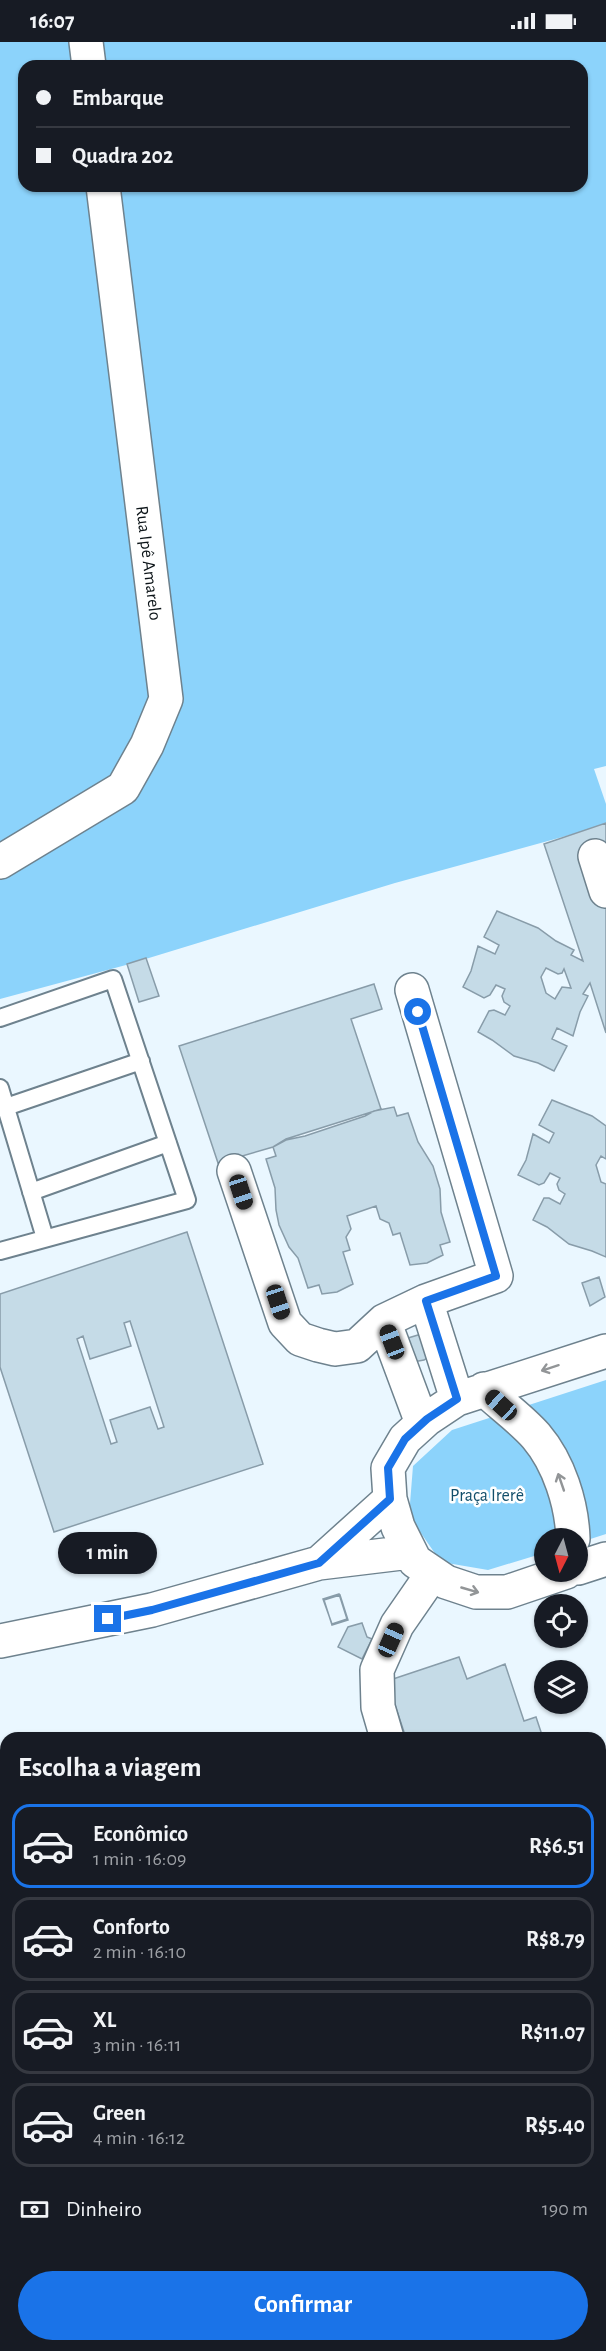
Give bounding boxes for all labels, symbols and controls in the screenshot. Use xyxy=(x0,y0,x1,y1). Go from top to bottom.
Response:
text: 16:07 xyxy=(30,10,75,32)
text: Embarque xyxy=(72,87,164,109)
text: Quadra 202 xyxy=(72,145,173,167)
street label: Rua Ipê Amarelo xyxy=(132,505,164,622)
route start xyxy=(404,998,431,1025)
car xyxy=(227,1172,255,1212)
car xyxy=(264,1282,292,1322)
car xyxy=(377,1322,407,1362)
one-way arrow xyxy=(541,1364,560,1375)
car xyxy=(482,1386,520,1424)
one-way arrow xyxy=(555,1473,566,1492)
park label: Praça Irerê xyxy=(450,1487,524,1505)
north arrow xyxy=(534,1528,588,1582)
map controls xyxy=(534,1528,588,1714)
callout: 1 min xyxy=(58,1532,158,1574)
text: 1 min xyxy=(86,1543,129,1563)
one-way arrow xyxy=(460,1584,479,1596)
button: locate xyxy=(534,1594,588,1648)
route end xyxy=(94,1605,121,1632)
car xyxy=(375,1620,407,1660)
button: layers xyxy=(534,1660,588,1714)
text: Escolha a viagem xyxy=(18,1754,201,1781)
icon: car xyxy=(21,1819,75,1873)
text: Econômico xyxy=(93,1823,188,1845)
text: R$6.51 xyxy=(529,1835,585,1857)
text: 1 min · 16:09 xyxy=(93,1849,186,1869)
icon: car xyxy=(21,1912,75,1966)
text: Conforto xyxy=(93,1916,170,1938)
text: R$8.79 xyxy=(526,1928,585,1950)
text: 2 min · 16:10 xyxy=(93,1942,186,1962)
icon: car xyxy=(21,2005,75,2059)
text: XL xyxy=(93,2009,116,2031)
text: R$11.07 xyxy=(520,2021,585,2043)
text: 3 min · 16:11 xyxy=(93,2035,182,2055)
icon: car xyxy=(21,2098,75,2152)
text: Green xyxy=(93,2102,146,2124)
text: R$5.40 xyxy=(525,2114,585,2136)
text: 4 min · 16:12 xyxy=(93,2128,185,2148)
icon: cash xyxy=(18,2193,51,2226)
text: Dinheiro xyxy=(66,2198,142,2220)
text: 190 m xyxy=(542,2199,588,2219)
button: Confirmar xyxy=(18,2271,588,2340)

